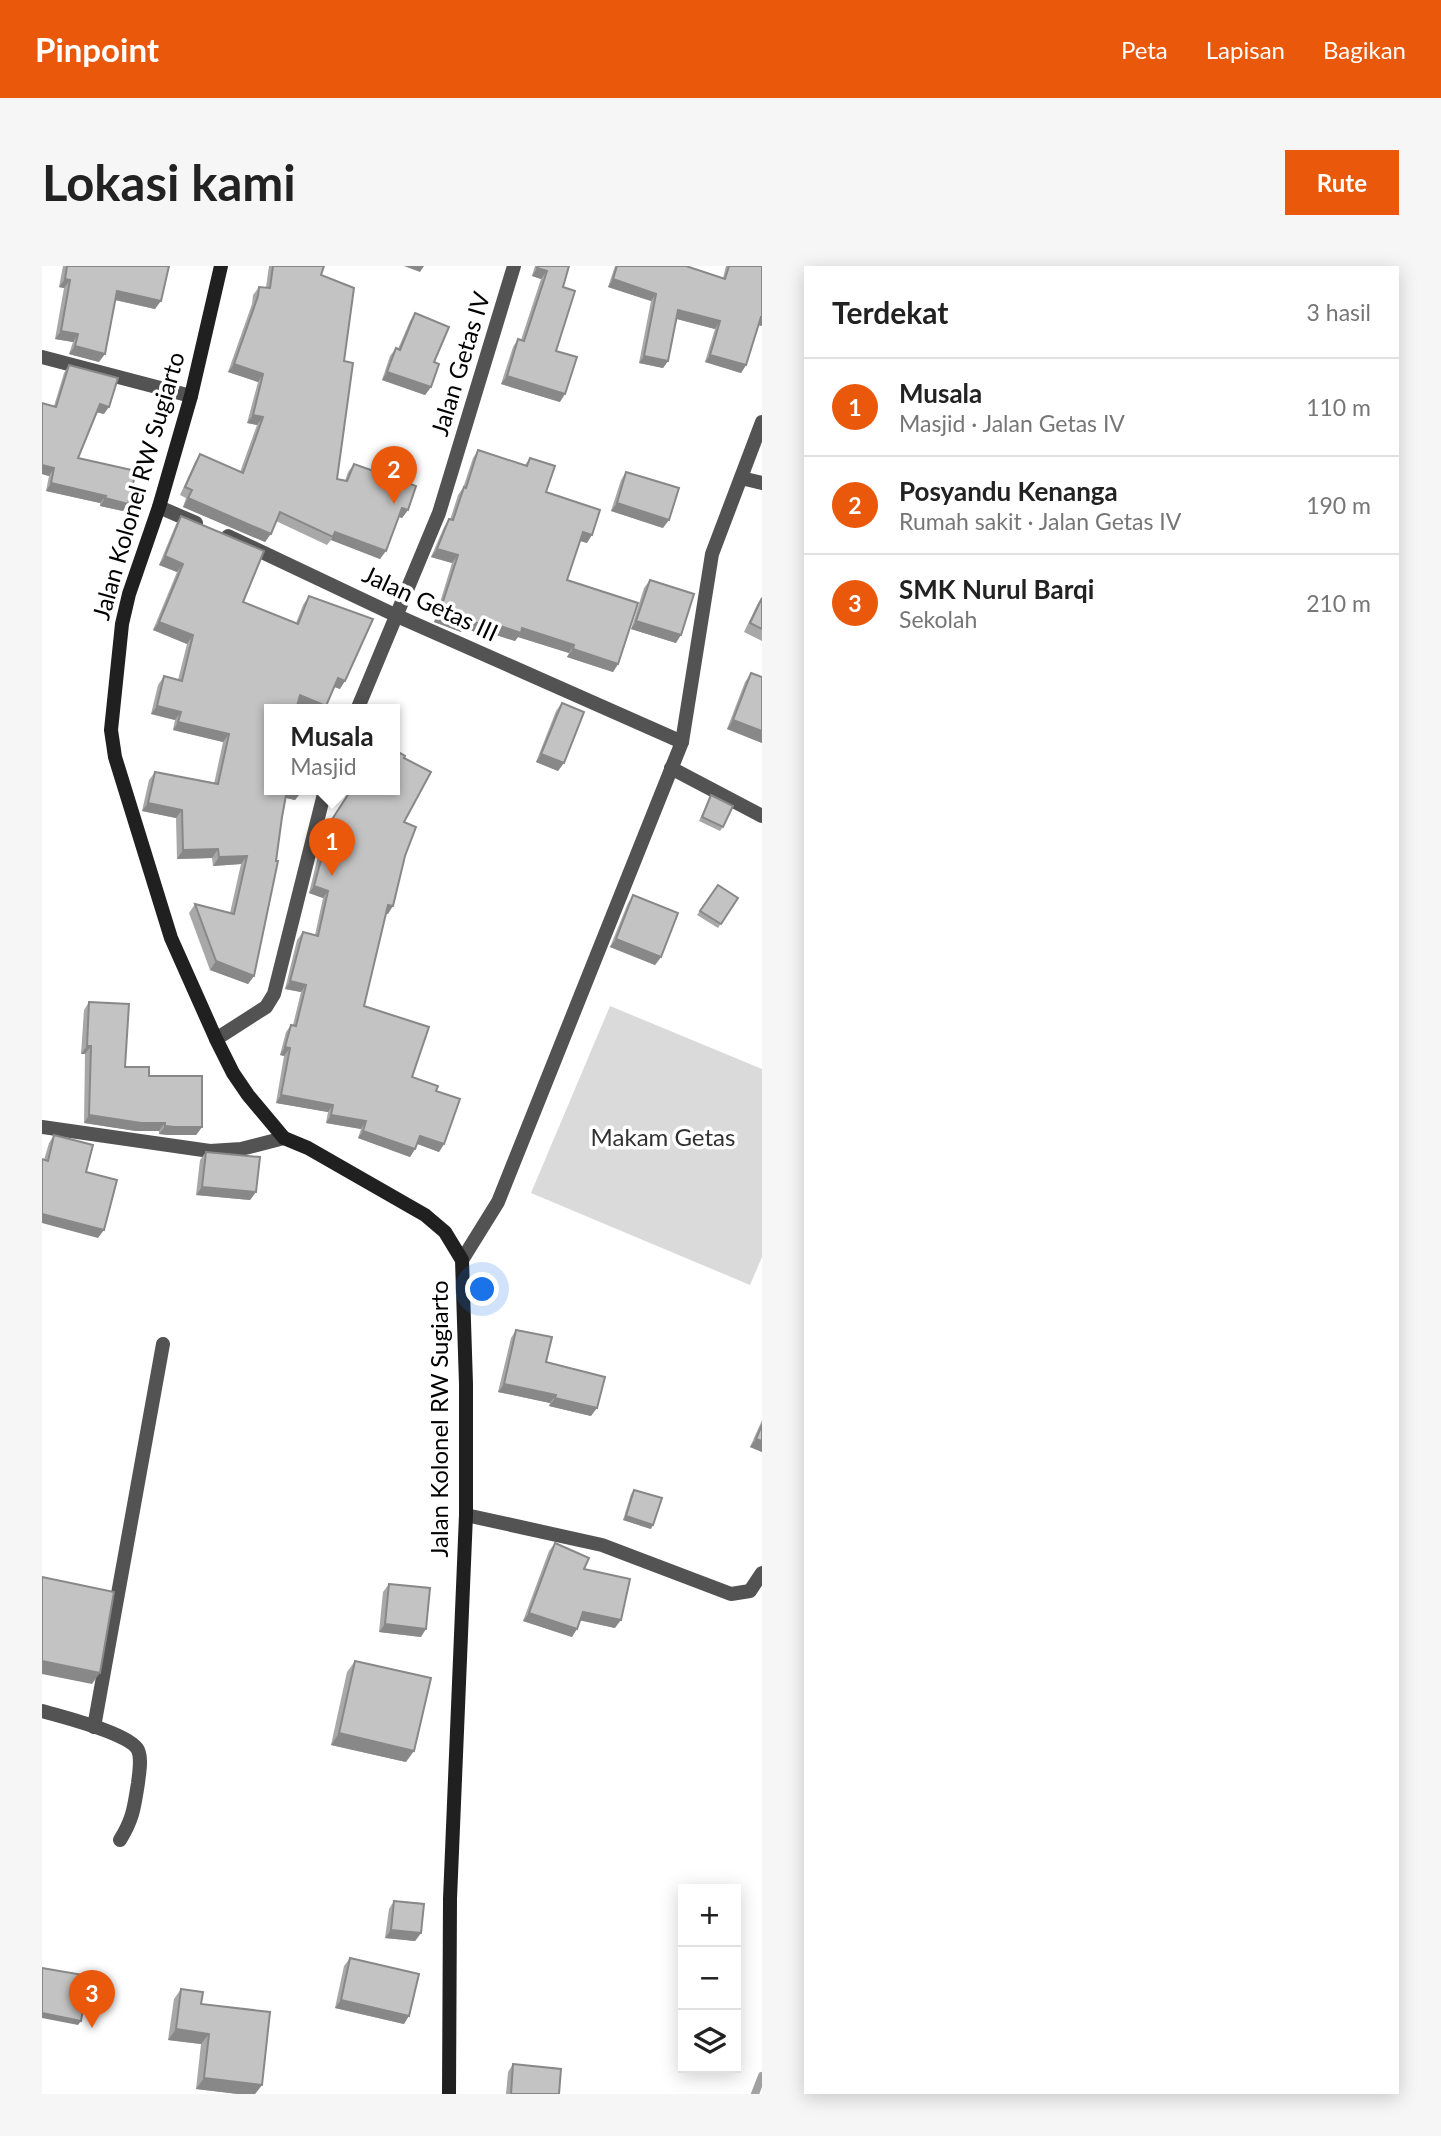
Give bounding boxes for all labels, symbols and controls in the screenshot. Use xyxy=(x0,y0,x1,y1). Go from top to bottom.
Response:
text: Pinpoint xyxy=(35,29,159,69)
text: Peta xyxy=(1121,35,1168,64)
text: Lapisan xyxy=(1206,35,1285,64)
text: Bagikan xyxy=(1323,35,1406,64)
button: Rute xyxy=(1285,150,1399,215)
text: Lokasi kami xyxy=(42,153,296,211)
street label: Jalan Getas IV xyxy=(424,287,495,439)
text: Terdekat xyxy=(832,294,948,330)
text: 3 hasil xyxy=(1307,298,1371,326)
street label: Jalan Kolonel RW Sugiarto xyxy=(85,348,190,623)
text: Musala xyxy=(899,377,982,409)
text: 1 xyxy=(848,393,862,421)
text: 110 m xyxy=(1306,393,1371,421)
text: Masjid · Jalan Getas IV xyxy=(899,409,1125,437)
pin: 2 xyxy=(371,446,417,504)
text: Posyandu Kenanga xyxy=(899,475,1118,507)
text: 2 xyxy=(848,491,862,519)
text: 190 m xyxy=(1306,491,1371,519)
text: Rumah sakit · Jalan Getas IV xyxy=(899,507,1181,535)
street label: Jalan Getas III xyxy=(358,559,503,647)
text: SMK Nurul Barqi xyxy=(899,573,1094,605)
text: 3 xyxy=(848,589,862,617)
text: 210 m xyxy=(1306,589,1371,617)
text: Sekolah xyxy=(899,605,977,633)
popup xyxy=(264,704,400,795)
text: Musala xyxy=(290,720,374,752)
text: Masjid xyxy=(290,752,357,780)
pin: 1 xyxy=(309,818,355,876)
park label: Makam Getas xyxy=(591,1122,735,1151)
your location xyxy=(465,1272,499,1306)
street label: Jalan Kolonel RW Sugiarto xyxy=(424,1280,453,1558)
map controls xyxy=(678,1884,741,2073)
button: + xyxy=(678,1884,741,1947)
button: − xyxy=(678,1947,741,2010)
pin: 3 xyxy=(69,1970,115,2028)
button: layers xyxy=(678,2010,741,2073)

